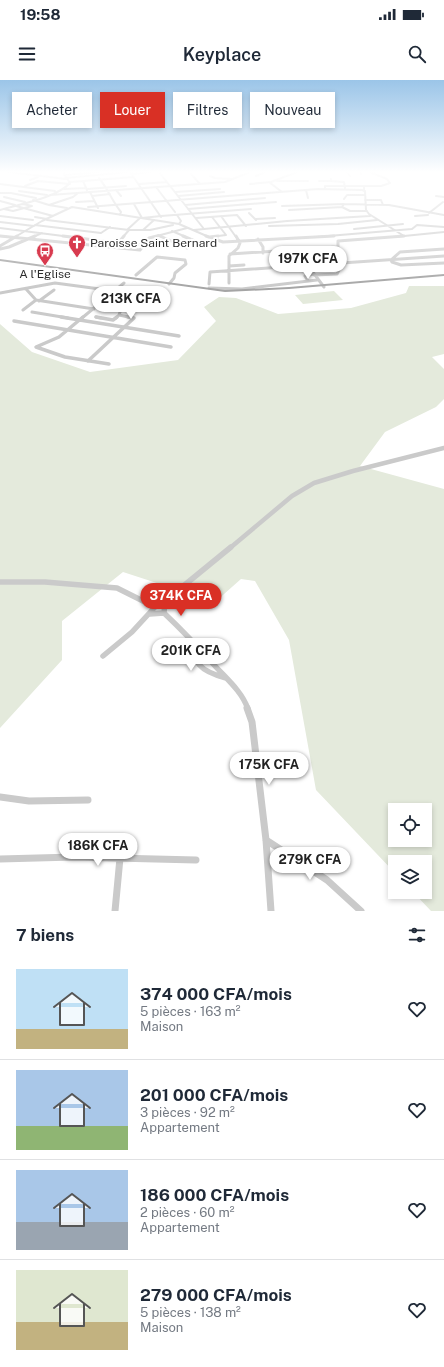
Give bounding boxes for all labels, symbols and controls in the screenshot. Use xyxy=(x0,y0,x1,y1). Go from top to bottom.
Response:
text: 19:58 xyxy=(20,6,61,23)
icon: menu xyxy=(16,43,38,65)
icon: search xyxy=(406,43,428,65)
text: Keyplace xyxy=(183,44,261,65)
chip: Acheter xyxy=(12,92,92,128)
chip: Louer xyxy=(100,92,165,128)
chip: Filtres xyxy=(173,92,242,128)
chip: Nouveau xyxy=(250,92,335,128)
church icon: Paroisse Saint Bernard xyxy=(67,233,87,258)
place label: Paroisse Saint Bernard xyxy=(90,236,217,250)
bus stop icon: A l'Eglise xyxy=(35,241,55,266)
pin: 197K CFA xyxy=(267,246,349,280)
text: 197K CFA xyxy=(278,251,338,266)
place label: A l'Eglise xyxy=(19,267,71,281)
pin: 213K CFA xyxy=(90,286,172,320)
text: 213K CFA xyxy=(101,291,161,306)
pin: 374K CFA xyxy=(140,583,222,617)
text: 374K CFA xyxy=(149,588,213,603)
pin: 201K CFA xyxy=(150,638,232,672)
text: 201K CFA xyxy=(161,643,221,658)
pin: 175K CFA xyxy=(228,752,310,786)
text: 175K CFA xyxy=(239,757,299,772)
map controls xyxy=(388,803,432,899)
button: locate xyxy=(388,803,432,847)
pin: 186K CFA xyxy=(57,833,139,867)
text: 186K CFA xyxy=(68,838,128,853)
pin: 279K CFA xyxy=(269,847,351,881)
text: 279K CFA xyxy=(279,852,341,867)
button: layers xyxy=(388,855,432,899)
icon: filters xyxy=(406,924,428,946)
text: 7 biens xyxy=(16,925,74,945)
text: 374 000 CFA/mois xyxy=(140,984,292,1004)
icon: home xyxy=(48,985,96,1033)
icon: heart xyxy=(406,998,428,1020)
text: 5 pièces · 163 m² xyxy=(140,1004,241,1019)
text: Maison xyxy=(140,1019,183,1034)
text: 201 000 CFA/mois xyxy=(140,1085,288,1105)
icon: home xyxy=(48,1086,96,1134)
icon: heart xyxy=(406,1099,428,1121)
text: 3 pièces · 92 m² xyxy=(140,1105,235,1120)
text: Appartement xyxy=(140,1120,220,1135)
text: 186 000 CFA/mois xyxy=(140,1185,289,1205)
icon: home xyxy=(48,1186,96,1234)
icon: heart xyxy=(406,1199,428,1221)
text: 2 pièces · 60 m² xyxy=(140,1205,234,1220)
text: Appartement xyxy=(140,1220,220,1235)
text: 279 000 CFA/mois xyxy=(140,1285,292,1305)
icon: home xyxy=(48,1286,96,1334)
icon: heart xyxy=(406,1299,428,1321)
text: 5 pièces · 138 m² xyxy=(140,1305,241,1320)
text: Maison xyxy=(140,1320,183,1335)

